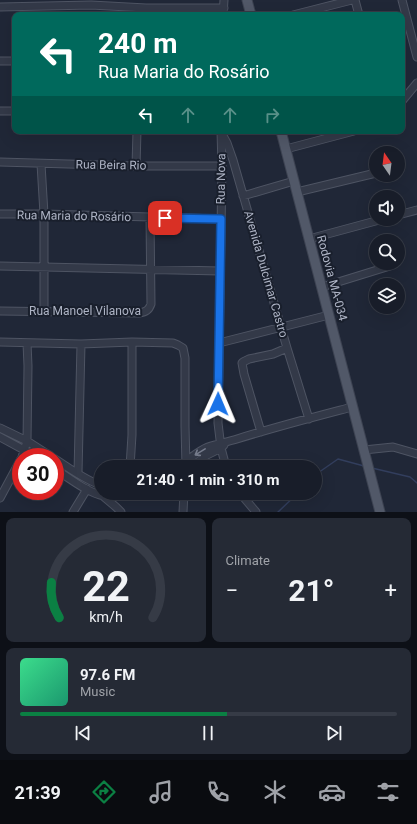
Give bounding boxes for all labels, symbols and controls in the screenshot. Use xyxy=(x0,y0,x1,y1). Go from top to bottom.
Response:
text: 240 m xyxy=(98,27,177,60)
icon: left xyxy=(32,28,84,80)
text: Rua Maria do Rosário xyxy=(98,61,270,82)
icon: left xyxy=(135,104,157,126)
icon: ahead xyxy=(177,104,199,126)
icon: ahead xyxy=(219,104,241,126)
icon: right xyxy=(261,104,283,126)
north arrow xyxy=(369,146,405,182)
map controls xyxy=(369,146,405,314)
street label: Rua Nova xyxy=(214,153,228,205)
street label: Rua Beira Rio xyxy=(76,157,147,173)
button: sound xyxy=(369,190,405,226)
pin xyxy=(148,201,182,235)
icon: arrive xyxy=(154,207,176,229)
street label: Rua Maria do Rosário xyxy=(17,208,131,224)
street label: Avenida Dulcimar Castro xyxy=(241,209,291,339)
street label: Rodovia MA-034 xyxy=(314,234,350,323)
button: search xyxy=(369,234,405,270)
button: layers xyxy=(369,278,405,314)
street label: Rua Manoel Vilanova xyxy=(29,304,141,318)
position arrow xyxy=(197,383,239,425)
speed limit sign: 30 xyxy=(12,448,64,500)
one-way arrow xyxy=(194,448,206,456)
text: 21:40 · 1 min · 310 m xyxy=(137,471,279,489)
text: Climate xyxy=(226,553,270,568)
text: 22 xyxy=(82,562,130,611)
text: 21° xyxy=(288,573,334,608)
text: − xyxy=(226,578,238,603)
text: + xyxy=(385,578,397,603)
text: km/h xyxy=(89,609,123,625)
text: 97.6 FM xyxy=(80,666,135,684)
text: Music xyxy=(80,684,115,699)
icon: previous xyxy=(72,722,94,744)
icon: pause xyxy=(197,722,219,744)
icon: next xyxy=(323,722,345,744)
icon: directions xyxy=(90,778,118,806)
icon: music xyxy=(147,778,175,806)
icon: phone xyxy=(204,778,232,806)
icon: climate xyxy=(261,778,289,806)
icon: car xyxy=(318,778,346,806)
icon: filters xyxy=(374,778,402,806)
text: 21:39 xyxy=(14,782,61,803)

